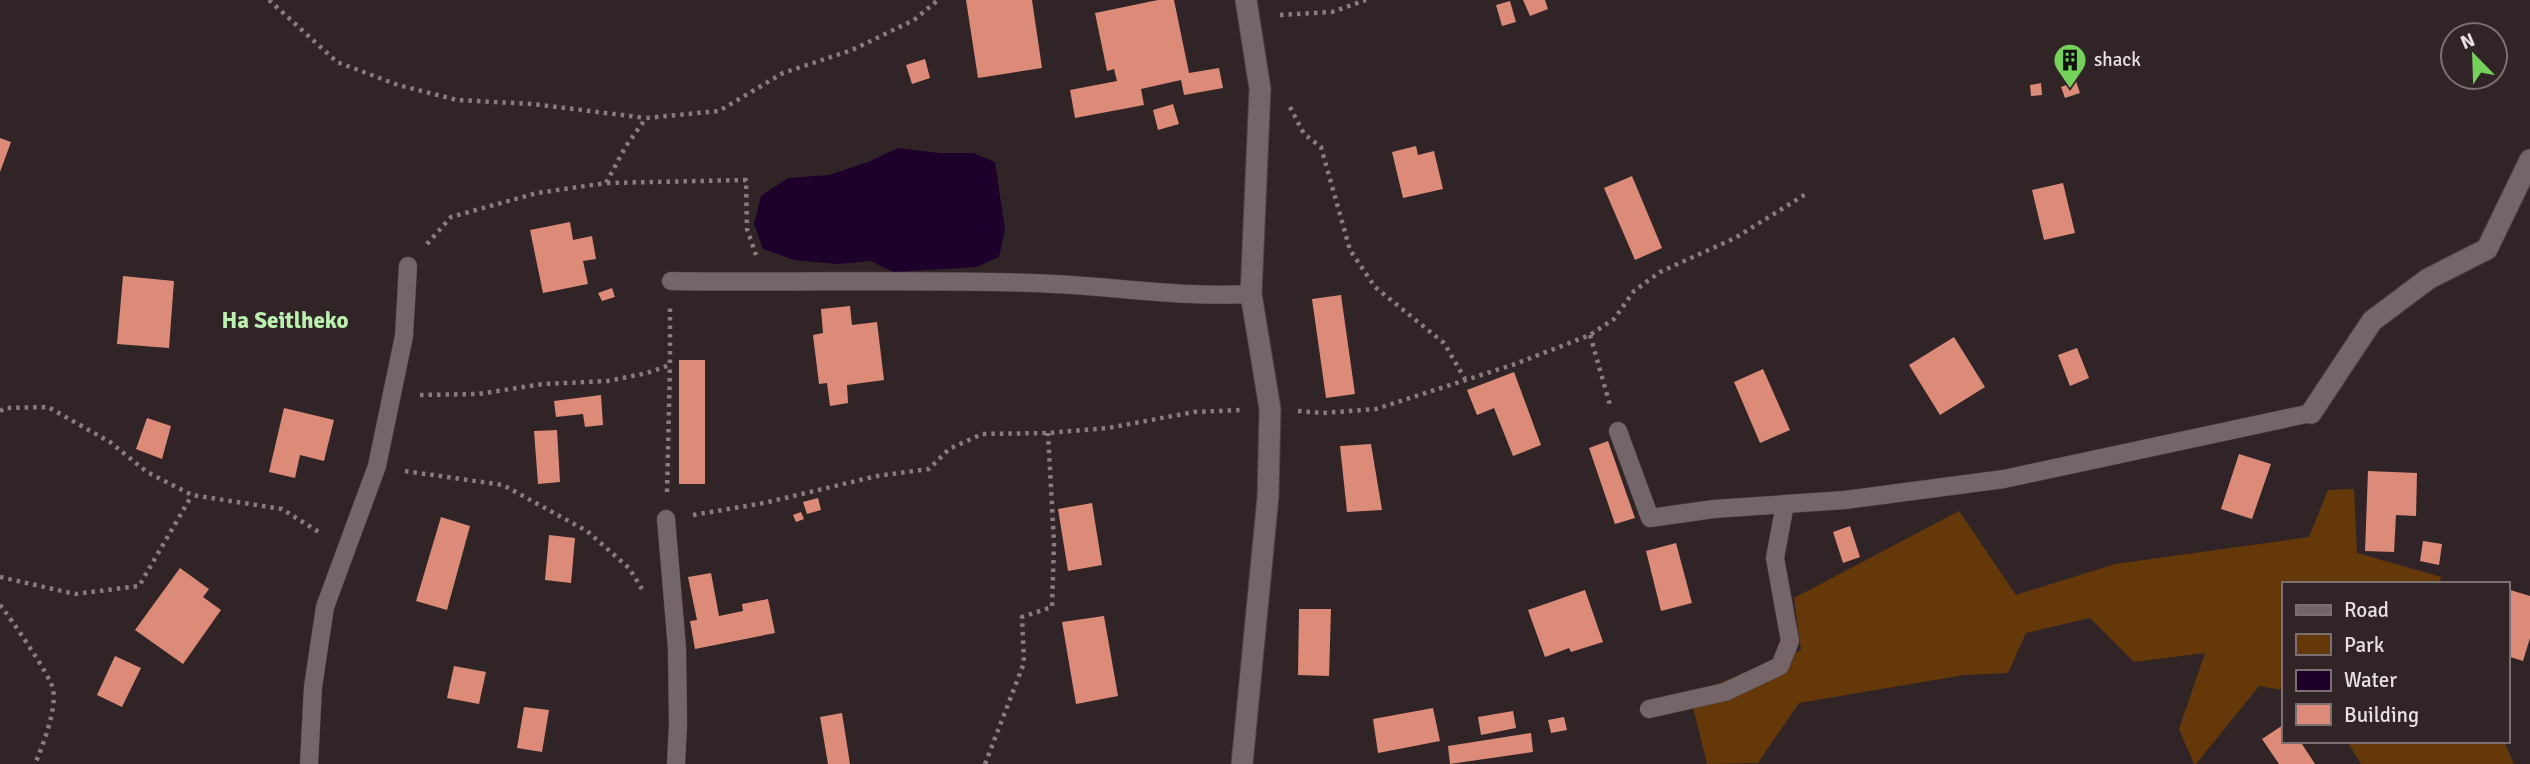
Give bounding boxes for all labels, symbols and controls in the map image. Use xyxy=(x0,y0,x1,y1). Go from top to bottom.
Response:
north arrow xyxy=(2439,21,2509,91)
text: N xyxy=(2457,28,2479,55)
building icon: shack xyxy=(2051,41,2089,90)
place label: shack xyxy=(2094,48,2141,72)
district label: Ha Seitlheko xyxy=(222,306,349,335)
legend xyxy=(2282,582,2509,743)
text: Road xyxy=(2344,597,2389,623)
text: Park xyxy=(2344,632,2385,658)
text: Water xyxy=(2344,667,2397,693)
text: Building xyxy=(2344,702,2419,728)

